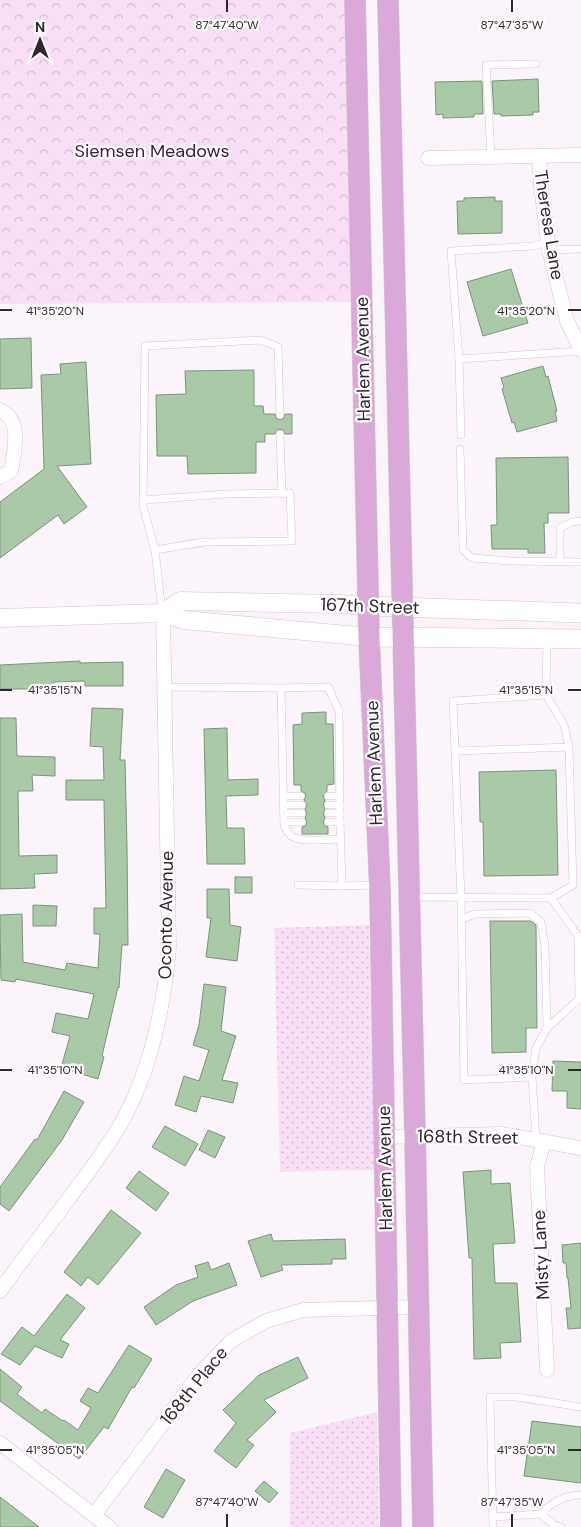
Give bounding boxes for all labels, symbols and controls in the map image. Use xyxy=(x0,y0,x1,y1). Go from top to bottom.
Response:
north arrow xyxy=(15,15,65,65)
text: 87°47'40"W xyxy=(195,17,259,33)
text: 87°47'35"W xyxy=(481,17,544,33)
text: N xyxy=(35,18,45,36)
park label: Siemsen Meadows xyxy=(75,139,229,163)
street label: Theresa Lane xyxy=(528,168,570,282)
street label: Harlem Avenue xyxy=(350,296,376,422)
text: 41°35'20"N xyxy=(26,303,84,319)
text: 41°35'20"N xyxy=(497,303,555,319)
street label: 167th Street xyxy=(320,592,420,620)
text: 41°35'15"N xyxy=(28,682,82,698)
text: 41°35'15"N xyxy=(499,682,553,698)
street label: Harlem Avenue xyxy=(360,700,388,826)
street label: Oconto Avenue xyxy=(153,850,179,980)
text: 41°35'10"N xyxy=(28,1062,83,1078)
text: 41°35'10"N xyxy=(499,1062,554,1078)
street label: Harlem Avenue xyxy=(372,1105,398,1231)
street label: 168th Street xyxy=(417,1124,519,1150)
street label: Misty Lane xyxy=(527,1210,555,1300)
street label: 168th Place xyxy=(155,1342,233,1430)
text: 41°35'05"N xyxy=(26,1442,84,1458)
text: 41°35'05"N xyxy=(497,1442,555,1458)
text: 87°47'40"W xyxy=(195,1494,259,1510)
text: 87°47'35"W xyxy=(481,1494,544,1510)

